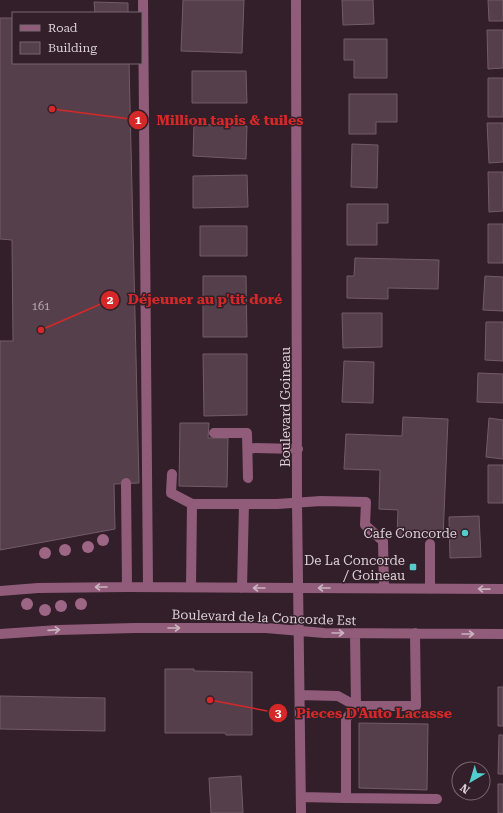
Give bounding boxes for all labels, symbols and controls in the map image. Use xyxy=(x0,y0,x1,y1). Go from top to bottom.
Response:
legend xyxy=(12,12,142,64)
text: Road xyxy=(48,21,78,35)
text: Building xyxy=(48,41,97,55)
callout: Million tapis & tuiles xyxy=(128,107,311,133)
text: Million tapis & tuiles xyxy=(157,112,303,128)
text: 1 xyxy=(135,113,142,127)
callout: Déjeuner au p'tit doré xyxy=(100,287,291,313)
text: Déjeuner au p'tit doré xyxy=(128,291,282,307)
text: 2 xyxy=(107,293,114,307)
house number: 161 xyxy=(32,300,50,313)
street label: Boulevard Goineau xyxy=(278,347,293,467)
place label: Cafe Concorde xyxy=(364,526,457,541)
marker: Cafe Concorde xyxy=(460,528,470,538)
place label: De La Concorde / Goineau xyxy=(304,553,405,583)
marker: De La Concorde / Goineau xyxy=(408,562,418,572)
one-way arrow xyxy=(95,583,108,591)
one-way arrow xyxy=(253,584,266,592)
one-way arrow xyxy=(318,584,331,592)
one-way arrow xyxy=(478,585,491,593)
street label: Boulevard de la Concorde Est xyxy=(171,607,357,628)
one-way arrow xyxy=(167,624,180,632)
one-way arrow xyxy=(47,627,60,634)
one-way arrow xyxy=(331,629,344,637)
one-way arrow xyxy=(461,630,474,638)
callout: Pieces D'Auto Lacasse xyxy=(268,700,460,726)
text: Pieces D'Auto Lacasse xyxy=(296,705,452,721)
text: 3 xyxy=(275,706,282,720)
north arrow xyxy=(451,761,491,801)
text: N xyxy=(457,780,472,796)

